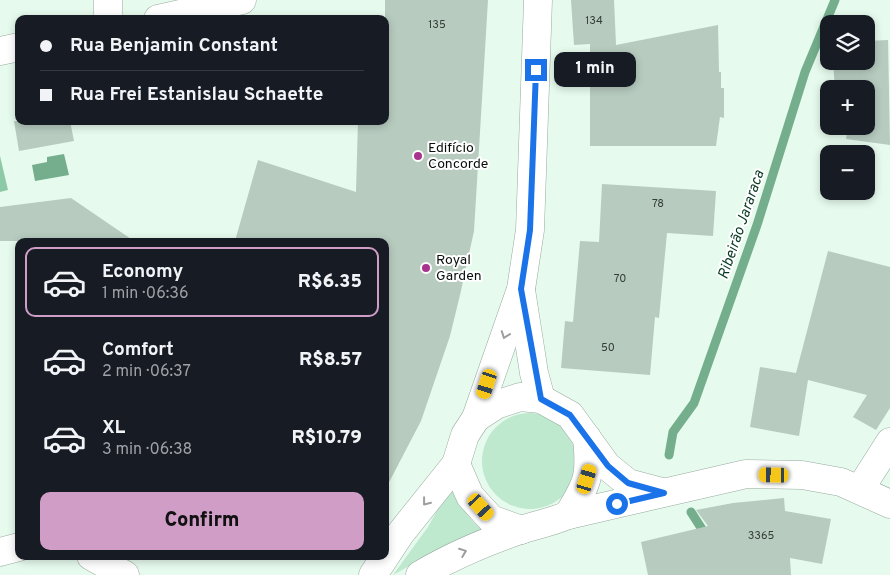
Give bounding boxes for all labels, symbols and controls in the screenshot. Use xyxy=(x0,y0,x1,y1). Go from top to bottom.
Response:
house number: 134 xyxy=(585,14,603,28)
map controls xyxy=(820,15,875,200)
button: layers xyxy=(820,15,875,70)
house number: 135 xyxy=(428,18,446,32)
text: Rua Benjamin Constant xyxy=(70,34,278,58)
callout: 1 min xyxy=(554,52,636,88)
route end xyxy=(525,59,547,81)
text: 1 min xyxy=(575,59,615,79)
button: + xyxy=(820,80,875,135)
text: Rua Frei Estanislau Schaette xyxy=(70,83,323,107)
place label: Edifício Concorde xyxy=(428,140,488,173)
button: − xyxy=(820,145,875,200)
marker: Edifício Concorde xyxy=(412,150,424,162)
water label: Ribeirão Jararaca xyxy=(714,168,770,282)
house number: 78 xyxy=(652,197,664,211)
place label: Royal Garden xyxy=(436,252,482,285)
icon: car xyxy=(42,260,87,305)
text: Economy xyxy=(102,260,183,284)
marker: Royal Garden xyxy=(420,262,432,274)
text: R$6.35 xyxy=(298,270,362,294)
house number: 70 xyxy=(614,272,626,286)
text: 1 min · 06:36 xyxy=(102,284,188,304)
one-way arrow xyxy=(501,330,511,338)
icon: car xyxy=(42,338,87,383)
text: Comfort xyxy=(102,338,174,362)
house number: 50 xyxy=(601,341,615,355)
text: R$8.57 xyxy=(299,348,362,372)
text: 2 min · 06:37 xyxy=(102,362,191,382)
car xyxy=(475,367,498,401)
icon: car xyxy=(42,416,87,461)
text: XL xyxy=(102,416,125,440)
text: R$10.79 xyxy=(292,426,362,450)
text: 3 min · 06:38 xyxy=(102,440,192,460)
car xyxy=(575,462,598,496)
car xyxy=(758,467,789,483)
car xyxy=(465,491,496,523)
button: Confirm xyxy=(40,492,364,550)
route start xyxy=(606,493,628,515)
one-way arrow xyxy=(423,496,431,505)
house number: 3365 xyxy=(748,529,774,543)
one-way arrow xyxy=(458,548,467,558)

